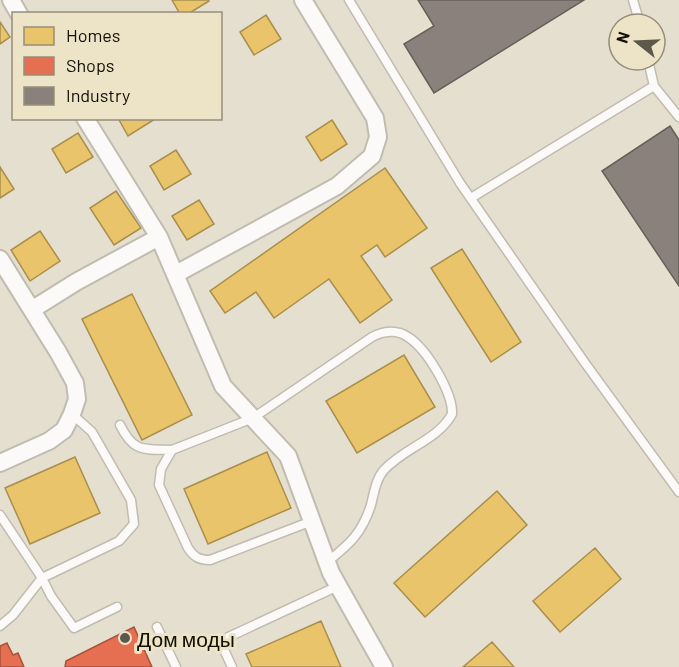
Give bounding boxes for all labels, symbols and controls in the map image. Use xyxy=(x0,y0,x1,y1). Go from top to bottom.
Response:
legend xyxy=(12,12,222,120)
north arrow xyxy=(607,12,667,72)
text: Homes xyxy=(66,24,120,46)
text: N xyxy=(612,29,633,45)
text: Shops xyxy=(66,54,115,76)
text: Industry xyxy=(66,84,130,106)
place label: Дом моды xyxy=(137,626,235,651)
marker: Дом моды xyxy=(118,631,132,645)

